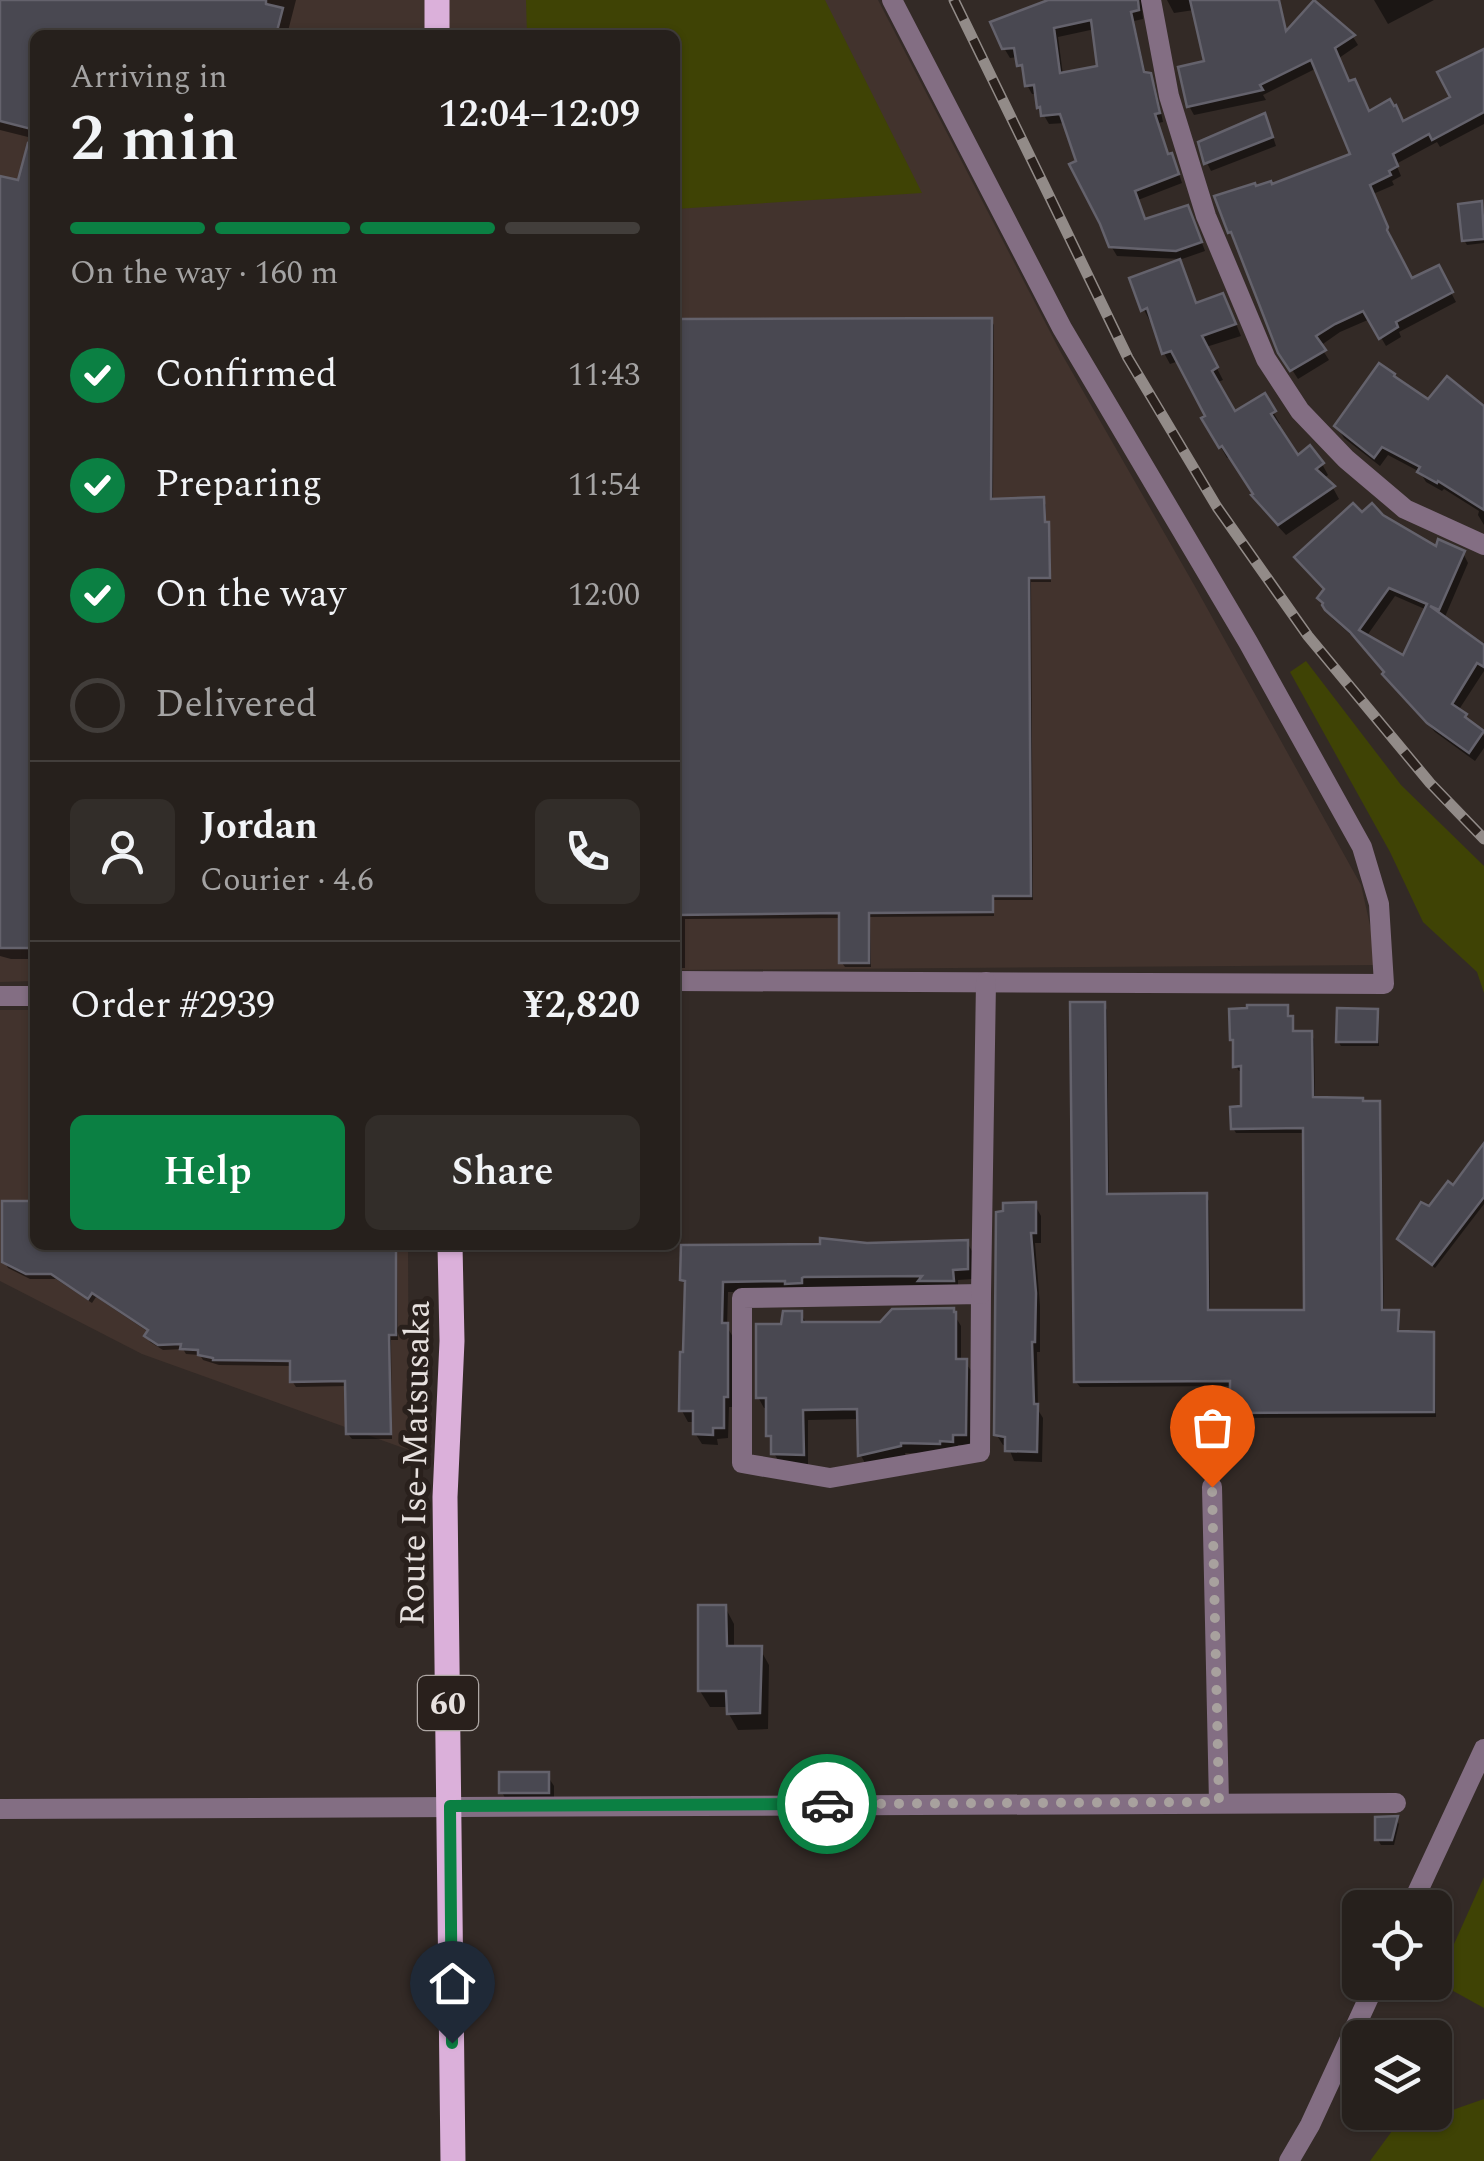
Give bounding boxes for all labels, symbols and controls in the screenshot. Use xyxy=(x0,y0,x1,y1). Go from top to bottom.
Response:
text: Arriving in xyxy=(70,53,227,102)
text: 12:04–12:09 xyxy=(438,86,640,144)
text: 2 min xyxy=(70,90,239,189)
text: On the way · 160 m xyxy=(70,249,338,298)
text: Confirmed xyxy=(155,346,337,404)
icon: check xyxy=(70,348,125,403)
text: 11:43 xyxy=(568,351,640,400)
text: Preparing xyxy=(155,456,322,514)
icon: check xyxy=(70,458,125,513)
text: 11:54 xyxy=(568,461,640,510)
text: On the way xyxy=(155,566,346,624)
icon: check xyxy=(70,568,125,623)
text: 12:00 xyxy=(568,571,640,620)
text: Delivered xyxy=(155,676,317,734)
text: Jordan xyxy=(200,798,318,856)
button: person xyxy=(70,799,175,904)
button: phone xyxy=(535,799,640,904)
text: Courier · 4.6 xyxy=(200,856,373,905)
text: Order #2939 xyxy=(70,977,275,1035)
text: ¥2,820 xyxy=(523,977,640,1035)
button: Help xyxy=(70,1115,345,1230)
button: Share xyxy=(365,1115,640,1230)
street label: Route Ise-Matsusaka xyxy=(386,1300,445,1626)
pin xyxy=(1170,1385,1255,1488)
icon: bag xyxy=(1185,1400,1240,1455)
road number: 60 xyxy=(418,1676,478,1730)
courier xyxy=(777,1754,877,1854)
icon: car xyxy=(800,1777,855,1832)
map controls xyxy=(1342,1890,1452,2130)
button: locate xyxy=(1342,1890,1452,2000)
pin xyxy=(410,1941,495,2044)
icon: home xyxy=(425,1956,480,2011)
button: layers xyxy=(1342,2020,1452,2130)

